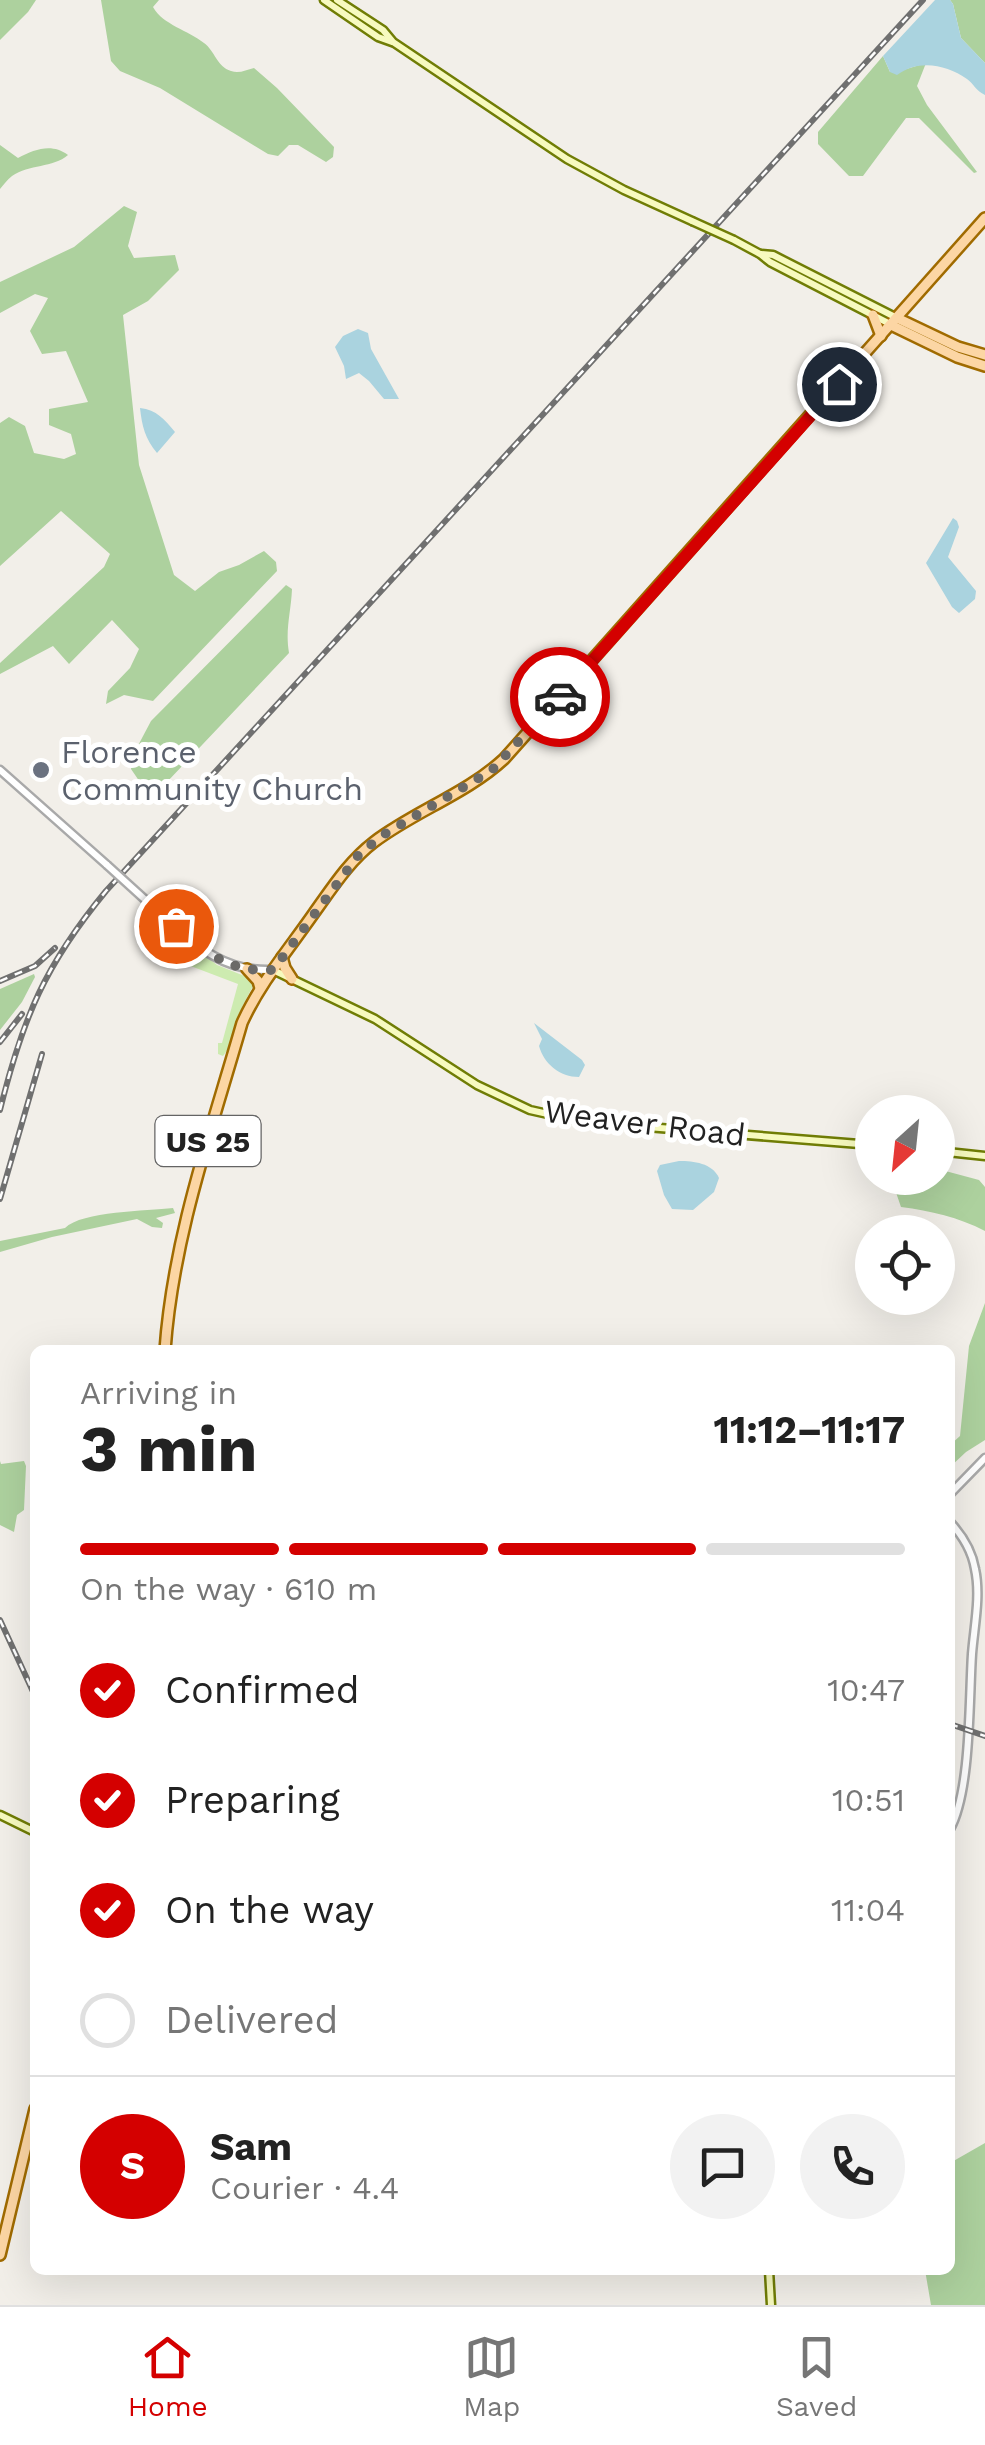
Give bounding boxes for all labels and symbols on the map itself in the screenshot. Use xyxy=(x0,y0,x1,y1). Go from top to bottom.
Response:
pin xyxy=(797,342,882,427)
courier xyxy=(510,647,610,747)
place label: Florence Community Church xyxy=(61,733,363,808)
marker: Florence Community Church xyxy=(30,759,52,781)
pin xyxy=(134,884,219,969)
street label: Weaver Road xyxy=(542,1092,748,1154)
north arrow xyxy=(855,1095,955,1195)
road number: US 25 xyxy=(156,1116,260,1166)

